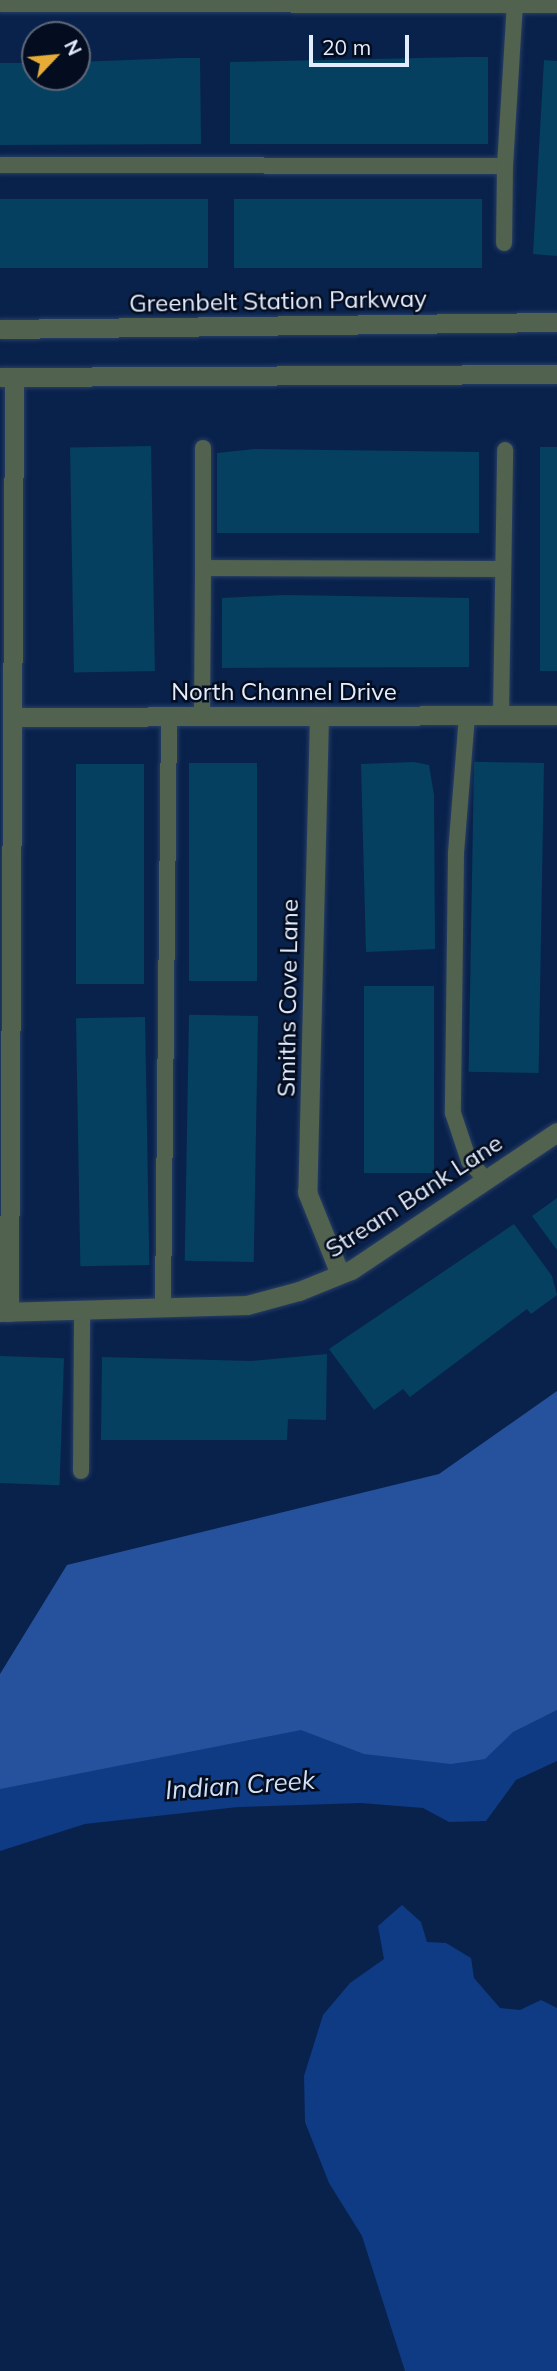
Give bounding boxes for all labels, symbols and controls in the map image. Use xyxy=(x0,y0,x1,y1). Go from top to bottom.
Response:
north arrow xyxy=(21,21,91,91)
scale bar xyxy=(312,21,412,65)
text: 20 m xyxy=(322,34,371,60)
text: N xyxy=(59,36,87,59)
street label: Greenbelt Station Parkway xyxy=(129,284,427,318)
street label: North Channel Drive xyxy=(171,678,397,706)
street label: Smiths Cove Lane xyxy=(272,899,304,1097)
street label: Stream Bank Lane xyxy=(320,1128,508,1264)
water label: Indian Creek xyxy=(164,1764,316,1806)

